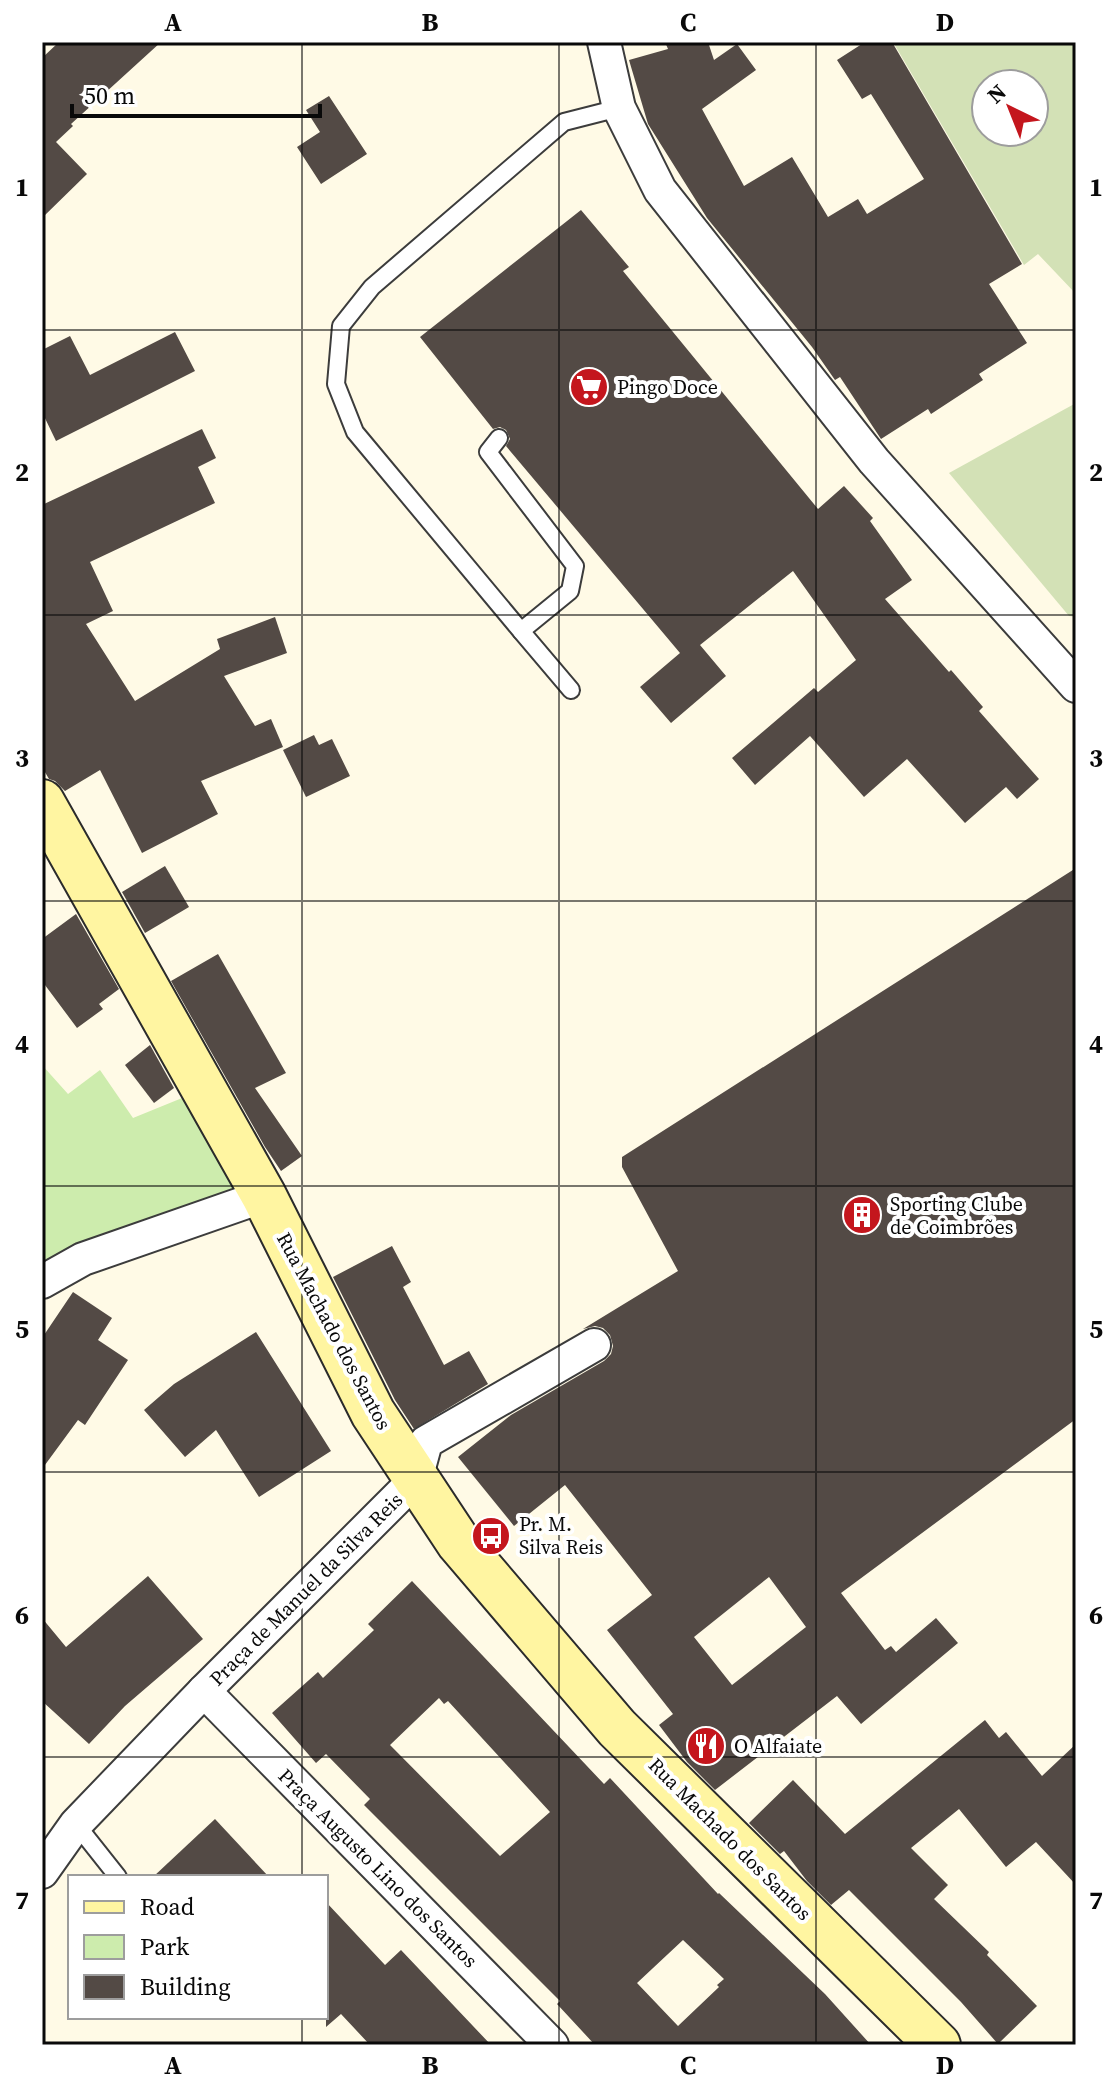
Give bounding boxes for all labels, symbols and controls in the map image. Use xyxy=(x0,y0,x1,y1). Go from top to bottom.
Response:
text: A xyxy=(164,4,182,40)
text: B xyxy=(422,4,439,40)
text: C xyxy=(680,4,696,40)
text: D xyxy=(936,4,954,40)
scale bar xyxy=(72,68,320,118)
north arrow xyxy=(970,68,1050,148)
text: N xyxy=(980,77,1012,110)
text: 50 m xyxy=(84,79,135,112)
text: 1 xyxy=(15,169,29,205)
text: 1 xyxy=(1089,169,1103,205)
supermarket icon: Pingo Doce xyxy=(568,366,610,408)
place label: Pingo Doce xyxy=(617,373,718,401)
text: 2 xyxy=(15,454,29,490)
text: 2 xyxy=(1089,454,1103,490)
text: 3 xyxy=(15,740,29,776)
text: 3 xyxy=(1089,740,1103,776)
text: 4 xyxy=(15,1026,29,1062)
text: 4 xyxy=(1089,1026,1103,1062)
place label: Sporting Clube de Coimbrões xyxy=(890,1190,1023,1241)
building icon: Sporting Clube de Coimbrões xyxy=(841,1194,883,1236)
street label: Rua Machado dos Santos xyxy=(270,1227,398,1435)
text: 5 xyxy=(15,1311,29,1347)
text: 5 xyxy=(1089,1311,1103,1347)
street label: Praça de Manuel da Silva Reis xyxy=(203,1486,409,1692)
place label: Pr. M. Silva Reis xyxy=(519,1510,603,1561)
bus stop icon: Pr. M. Silva Reis xyxy=(470,1515,512,1557)
text: 6 xyxy=(15,1597,29,1633)
text: 6 xyxy=(1089,1597,1103,1633)
restaurant icon: O Alfaiate xyxy=(685,1725,727,1767)
place label: O Alfaiate xyxy=(734,1732,822,1760)
street label: Rua Machado dos Santos xyxy=(642,1751,818,1927)
street label: Praça Augusto Lino dos Santos xyxy=(272,1762,484,1974)
legend xyxy=(68,1875,328,2019)
text: 7 xyxy=(15,1882,29,1918)
text: 7 xyxy=(1089,1882,1103,1918)
text: Road xyxy=(140,1890,195,1923)
text: Park xyxy=(140,1930,190,1963)
text: Building xyxy=(140,1970,231,2003)
text: A xyxy=(164,2047,182,2083)
text: B xyxy=(422,2047,439,2083)
text: C xyxy=(680,2047,696,2083)
text: D xyxy=(936,2047,954,2083)

